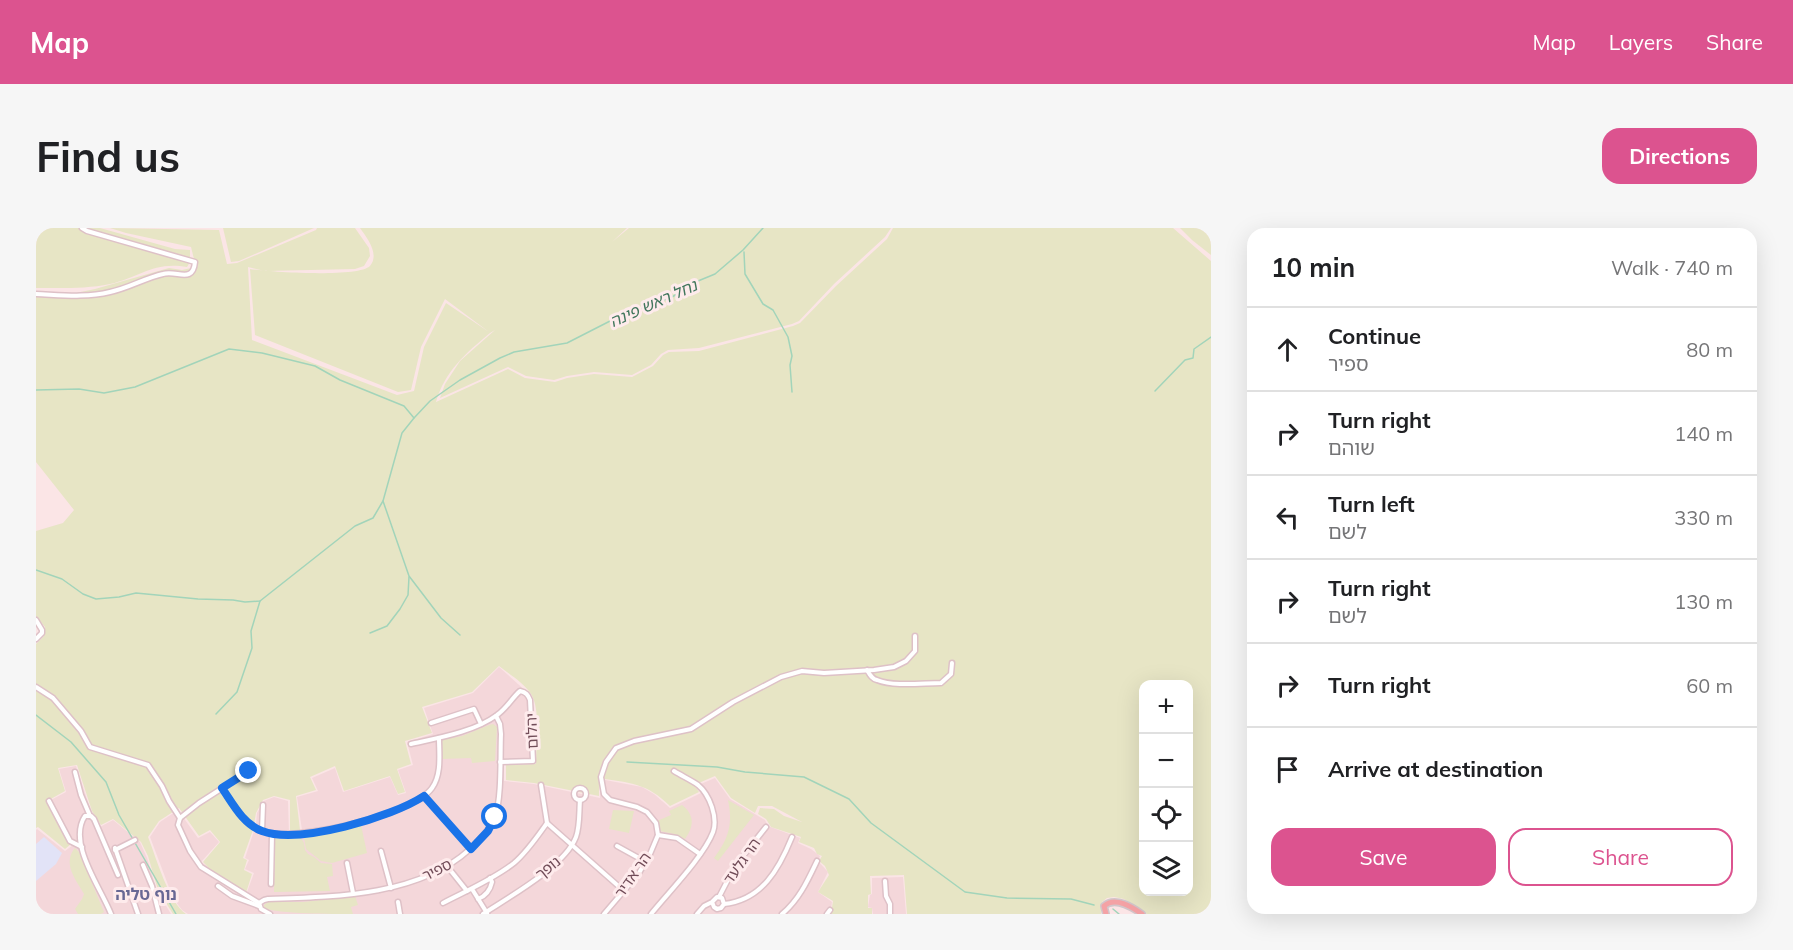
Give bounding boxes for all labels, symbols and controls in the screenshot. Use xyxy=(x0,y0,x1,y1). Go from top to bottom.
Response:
text: Map xyxy=(30,25,89,60)
text: Map xyxy=(1533,29,1576,55)
text: Layers xyxy=(1609,29,1673,55)
text: Share xyxy=(1706,29,1763,55)
button: Directions xyxy=(1602,128,1757,184)
text: Find us xyxy=(36,130,180,183)
text: 10 min xyxy=(1271,251,1355,284)
text: Walk · 740 m xyxy=(1611,255,1733,280)
water label: נחל ראש פינה xyxy=(606,274,701,331)
text: Continue xyxy=(1328,322,1421,350)
icon: ahead xyxy=(1271,333,1304,366)
text: 80 m xyxy=(1686,337,1733,362)
text: ספיר xyxy=(1328,351,1369,376)
text: Turn right xyxy=(1328,406,1431,434)
icon: right xyxy=(1271,417,1304,450)
text: 140 m xyxy=(1674,421,1733,446)
text: שוהם xyxy=(1328,435,1375,460)
text: Turn left xyxy=(1328,490,1415,518)
icon: left xyxy=(1271,501,1304,534)
text: 330 m xyxy=(1674,505,1733,530)
text: לשם xyxy=(1328,519,1367,544)
text: Turn right xyxy=(1328,574,1431,602)
icon: right xyxy=(1271,585,1304,618)
text: 130 m xyxy=(1674,589,1733,614)
text: לשם xyxy=(1328,603,1367,628)
icon: right xyxy=(1271,669,1304,702)
text: Turn right xyxy=(1328,671,1431,699)
text: 60 m xyxy=(1686,673,1733,698)
map controls xyxy=(1139,680,1193,896)
button: + xyxy=(1139,680,1193,734)
street label: יהלום xyxy=(521,713,542,749)
button: − xyxy=(1139,734,1193,788)
icon: arrive xyxy=(1271,753,1304,786)
text: Arrive at destination xyxy=(1328,755,1543,783)
route end xyxy=(235,757,261,783)
button: locate xyxy=(1139,788,1193,842)
route start xyxy=(481,803,507,829)
button: Save xyxy=(1271,828,1496,886)
button: Share xyxy=(1508,828,1733,886)
street label: הר גלעד xyxy=(719,834,764,887)
button: layers xyxy=(1139,842,1193,896)
street label: הר אדיר xyxy=(610,848,655,901)
street label: נופך xyxy=(531,852,564,883)
street label: ספיר xyxy=(419,854,455,885)
district label: נוף טליה xyxy=(115,884,177,904)

